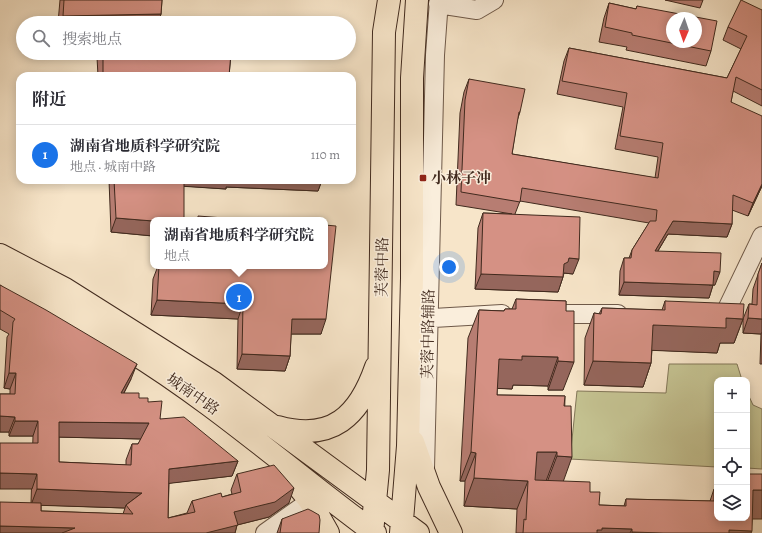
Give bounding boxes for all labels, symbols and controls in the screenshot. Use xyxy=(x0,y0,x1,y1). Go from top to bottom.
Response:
north arrow xyxy=(666,12,702,48)
search box xyxy=(16,16,356,60)
icon: search xyxy=(30,27,52,49)
text: 搜索地点 xyxy=(62,29,122,49)
text: 附近 xyxy=(32,88,66,111)
text: 湖南省地质科学研究院 xyxy=(70,136,220,156)
text: 1 xyxy=(43,146,47,163)
text: 110 m xyxy=(311,146,340,163)
text: 地点 · 城南中路 xyxy=(70,158,156,175)
place label: 小林子冲 xyxy=(431,168,491,188)
marker: 小林子冲 xyxy=(418,173,428,183)
popup xyxy=(150,217,328,269)
text: 湖南省地质科学研究院 xyxy=(164,225,314,245)
street label: 芙蓉中路 xyxy=(371,237,393,297)
text: 地点 xyxy=(164,247,190,264)
your location xyxy=(439,257,459,277)
pin: 1 xyxy=(226,282,252,312)
street label: 芙蓉中路辅路 xyxy=(417,289,439,379)
street label: 城南中路 xyxy=(163,369,223,419)
map controls xyxy=(714,377,750,521)
button: + xyxy=(714,377,750,413)
button: − xyxy=(714,413,750,449)
button: locate xyxy=(714,449,750,485)
button: layers xyxy=(714,485,750,521)

